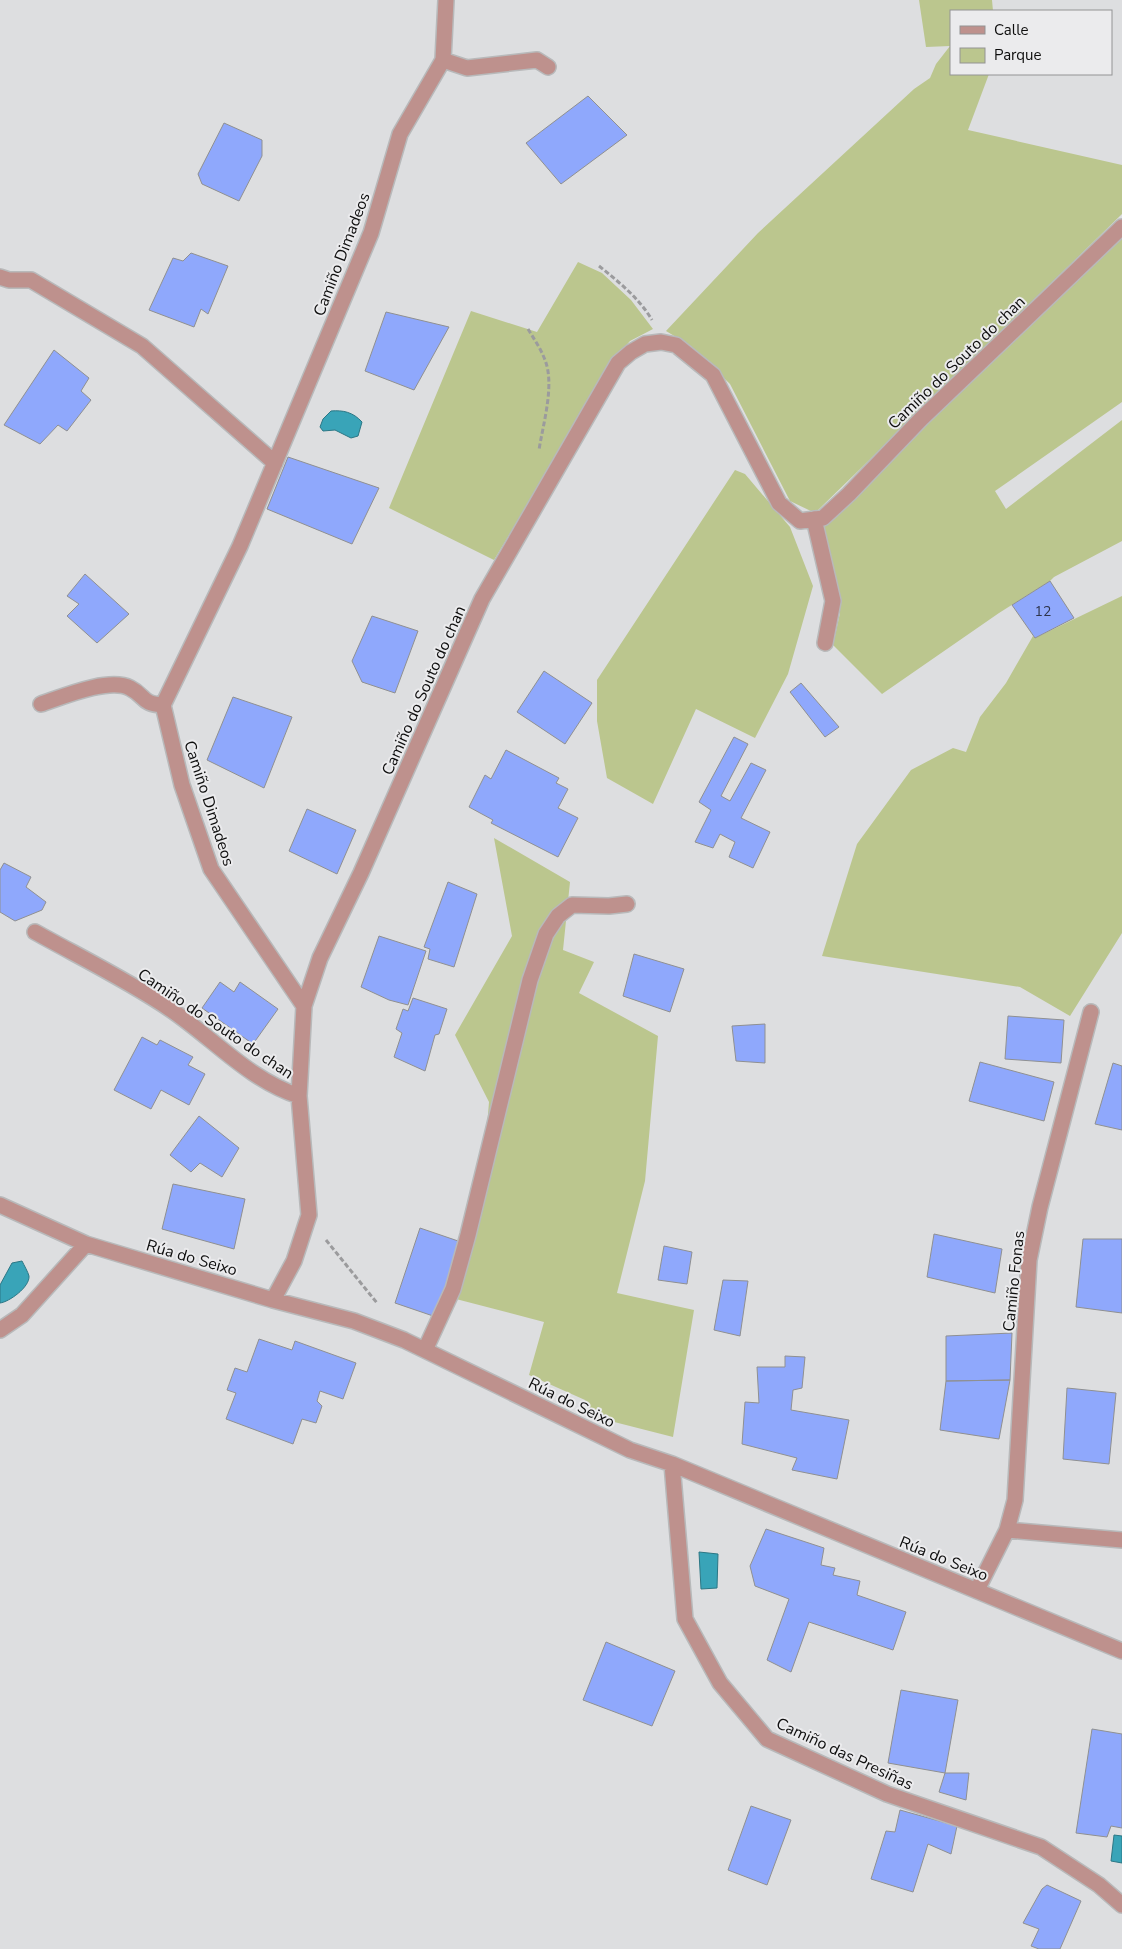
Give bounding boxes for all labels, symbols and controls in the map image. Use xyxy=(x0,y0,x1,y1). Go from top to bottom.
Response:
legend xyxy=(950,10,1112,75)
text: Calle xyxy=(994,20,1029,40)
text: Parque xyxy=(994,45,1042,65)
street label: Camiño Dimadeos xyxy=(308,189,376,319)
street label: Camiño do Souto do chan xyxy=(883,291,1030,434)
street label: Camiño do Souto do chan xyxy=(377,602,471,779)
house number: 12 xyxy=(1035,602,1051,621)
street label: Camiño Dimadeos xyxy=(178,738,240,869)
street label: Camiño do Souto do chan xyxy=(133,963,298,1084)
street label: Camiño Fonas xyxy=(998,1230,1030,1333)
street label: Rúa do Seixo xyxy=(144,1234,240,1281)
street label: Rúa do Seixo xyxy=(525,1372,619,1433)
street label: Rúa do Seixo xyxy=(896,1531,991,1587)
street label: Camiño das Presiñas xyxy=(772,1712,917,1795)

